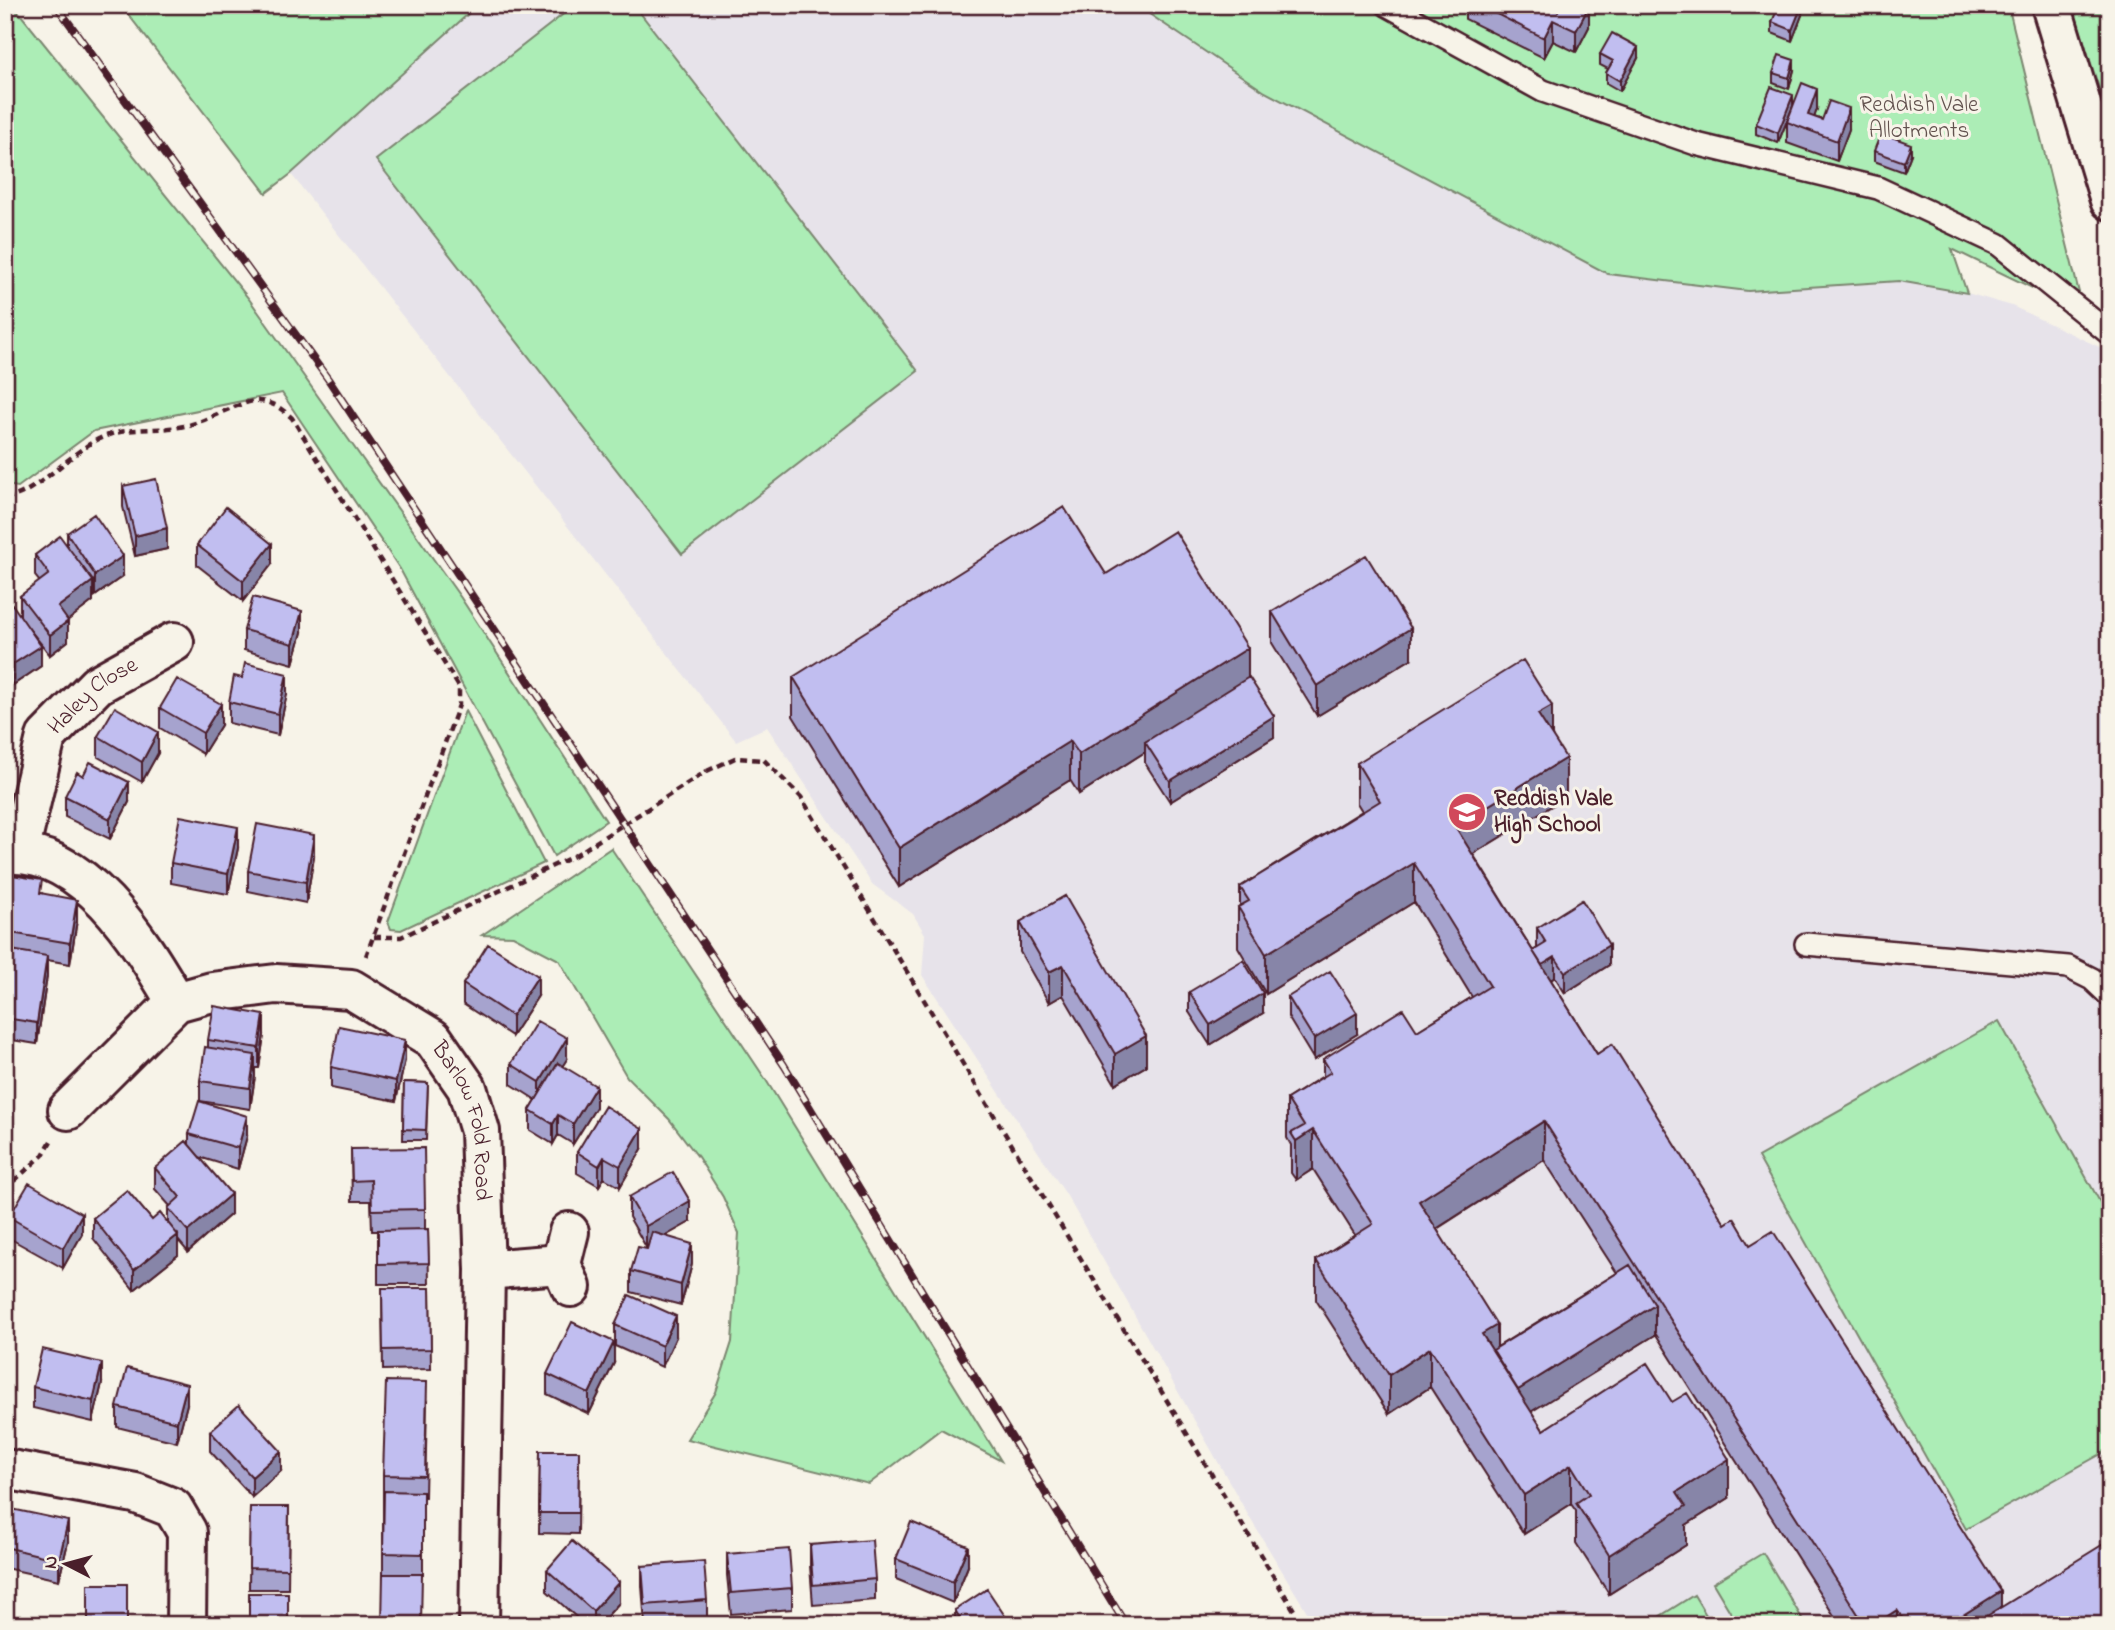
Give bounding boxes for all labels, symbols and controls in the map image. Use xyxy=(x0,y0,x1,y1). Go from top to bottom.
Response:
park label: Reddish Vale Allotments xyxy=(1860,89,1979,148)
street label: Haley Close xyxy=(40,649,145,743)
place label: Reddish Vale High School xyxy=(1494,783,1613,844)
school or university icon: Reddish Vale High School xyxy=(1446,791,1488,833)
street label: Barlow Fold Road xyxy=(422,1034,499,1201)
north arrow xyxy=(32,1528,102,1598)
text: N xyxy=(37,1555,66,1570)

